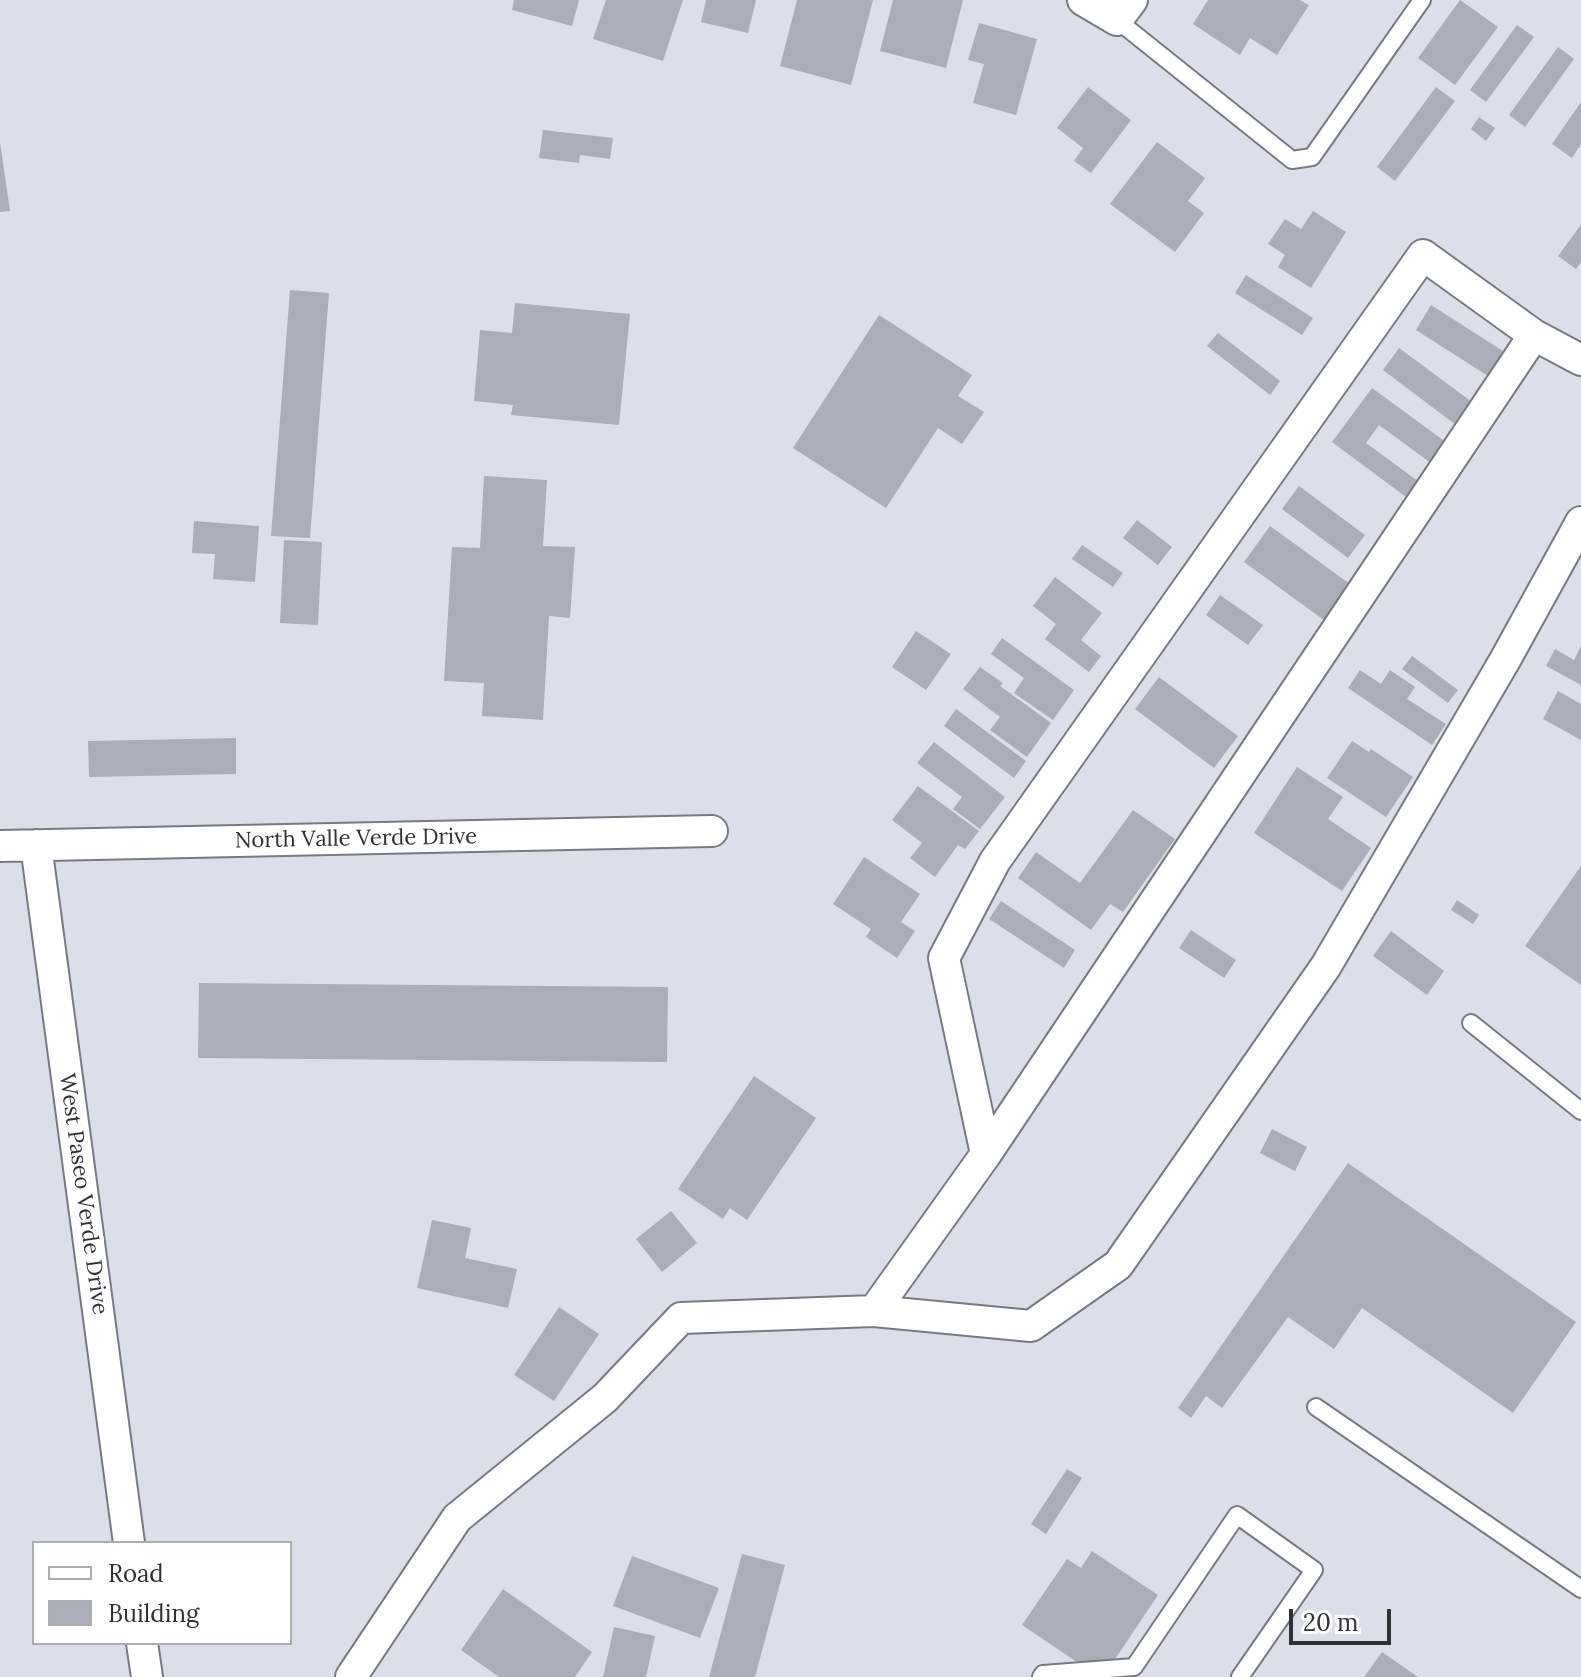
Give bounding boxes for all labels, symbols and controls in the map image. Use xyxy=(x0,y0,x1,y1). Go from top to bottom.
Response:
street label: North Valle Verde Drive xyxy=(235,824,477,854)
street label: West Paseo Verde Drive xyxy=(53,1072,113,1316)
legend xyxy=(32,1541,292,1645)
text: Road xyxy=(108,1558,164,1589)
scale bar xyxy=(1293,1593,1395,1643)
text: Building xyxy=(108,1598,199,1629)
text: 20 m xyxy=(1303,1607,1359,1638)

